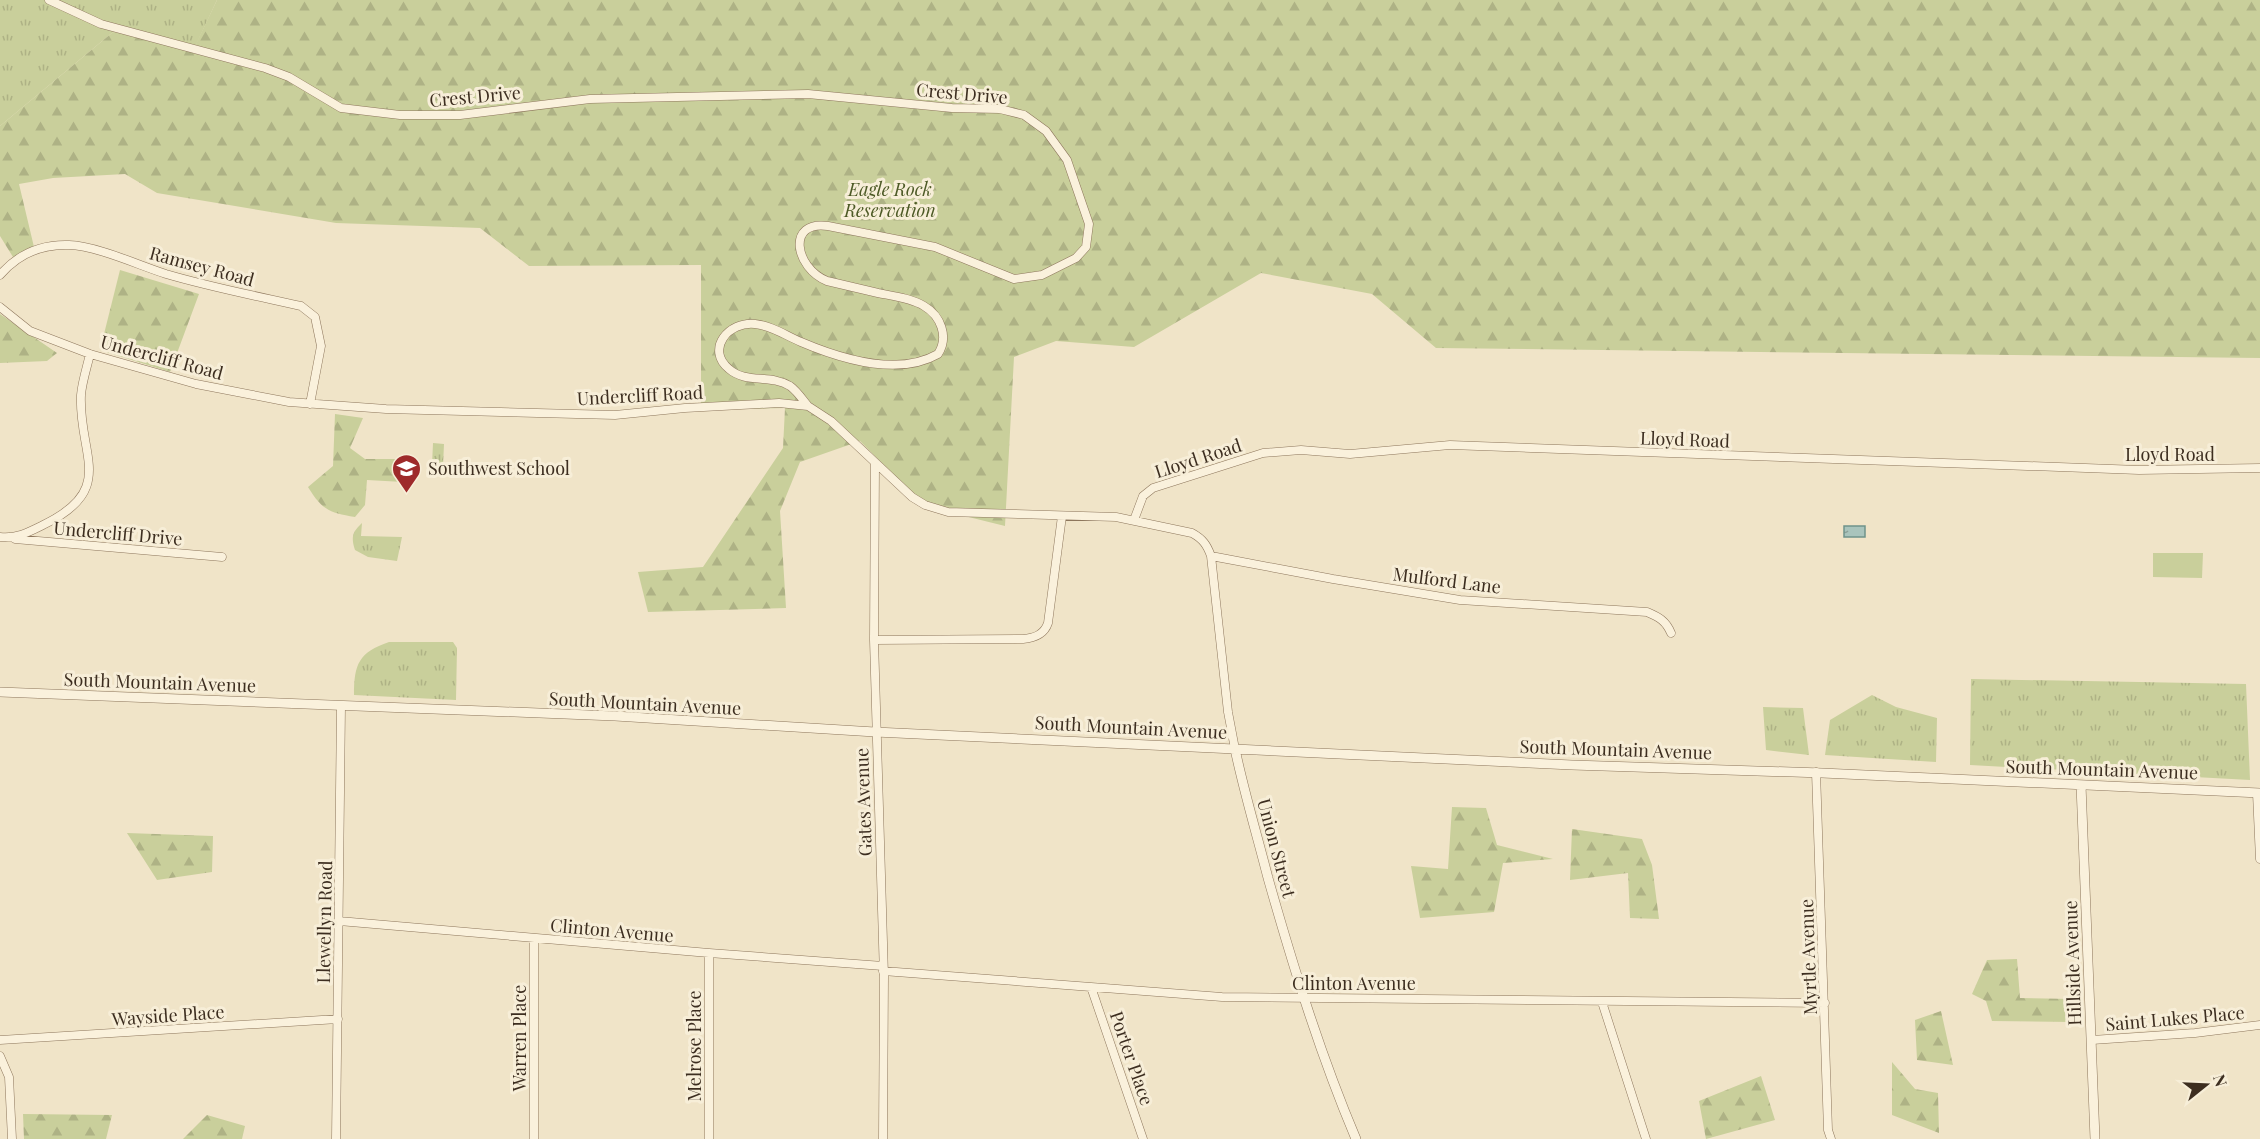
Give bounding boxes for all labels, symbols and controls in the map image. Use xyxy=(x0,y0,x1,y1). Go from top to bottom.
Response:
street label: Crest Drive xyxy=(915,77,1009,109)
street label: Crest Drive xyxy=(428,80,522,112)
park label: Eagle Rock Reservation xyxy=(843,177,936,222)
street label: Ramsey Road xyxy=(147,240,258,292)
street label: Undercliff Road xyxy=(98,329,227,385)
street label: Undercliff Road xyxy=(576,380,704,410)
street label: Lloyd Road xyxy=(1640,425,1731,453)
street label: Lloyd Road xyxy=(1151,433,1245,483)
street label: Lloyd Road xyxy=(2125,442,2216,466)
school or university icon: Southwest School xyxy=(391,452,423,494)
place label: Southwest School xyxy=(428,456,570,480)
street label: Undercliff Drive xyxy=(52,515,184,551)
street label: Mulford Lane xyxy=(1392,561,1502,599)
street label: South Mountain Avenue xyxy=(63,667,257,697)
street label: South Mountain Avenue xyxy=(548,686,742,720)
street label: South Mountain Avenue xyxy=(1034,710,1228,744)
street label: South Mountain Avenue xyxy=(1519,734,1713,764)
street label: Gates Avenue xyxy=(849,747,877,857)
street label: South Mountain Avenue xyxy=(2005,754,2199,784)
street label: Union Street xyxy=(1252,796,1302,901)
street label: Llewellyn Road xyxy=(311,860,337,984)
street label: Myrtle Avenue xyxy=(1794,898,1822,1016)
street label: Hillside Avenue xyxy=(2058,900,2086,1026)
street label: Clinton Avenue xyxy=(549,913,675,947)
street label: Clinton Avenue xyxy=(1292,971,1416,995)
street label: Warren Place xyxy=(507,985,531,1092)
street label: Melrose Place xyxy=(682,990,706,1102)
street label: Wayside Place xyxy=(110,999,225,1031)
street label: Saint Lukes Place xyxy=(2104,1000,2246,1036)
street label: Porter Place xyxy=(1105,1008,1159,1108)
north arrow xyxy=(2176,1055,2236,1115)
text: N xyxy=(2209,1071,2233,1089)

